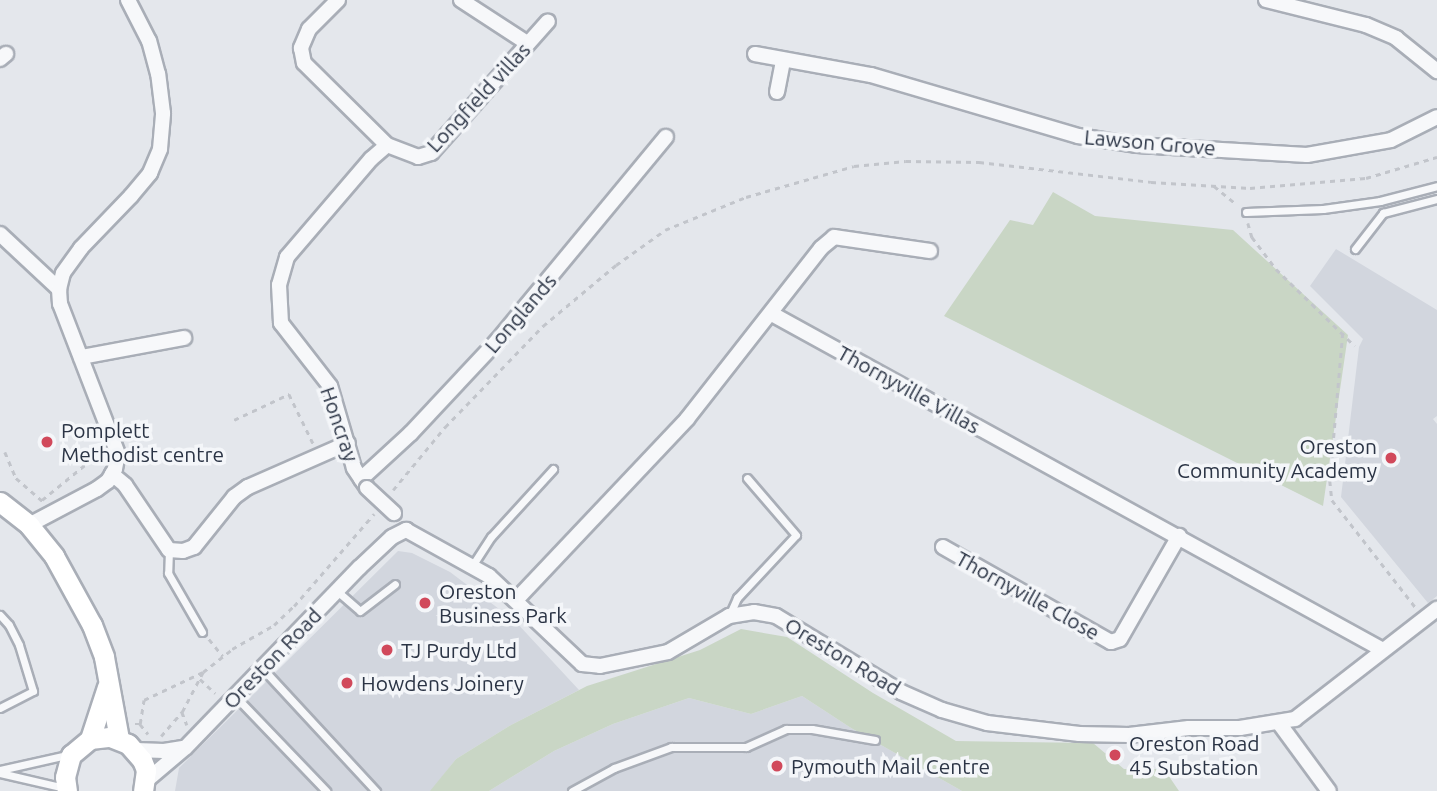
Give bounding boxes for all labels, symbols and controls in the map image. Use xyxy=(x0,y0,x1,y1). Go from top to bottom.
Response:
street label: Longfield villas xyxy=(421,37,535,157)
street label: Lawson Grove xyxy=(1083,124,1217,160)
street label: Longlands xyxy=(479,268,561,358)
street label: Thornyville Villas xyxy=(833,339,985,439)
street label: Honcray xyxy=(315,383,365,465)
place label: Pomplett Methodist centre xyxy=(61,417,224,467)
place label: Oreston Community Academy xyxy=(1177,433,1377,483)
marker: Pomplett Methodist centre xyxy=(39,434,55,450)
marker: Oreston Community Academy xyxy=(1383,450,1399,466)
street label: Thornyville Close xyxy=(952,545,1104,645)
place label: Oreston Business Park xyxy=(439,578,567,628)
marker: Oreston Business Park xyxy=(417,595,433,611)
street label: Oreston Road xyxy=(218,602,326,714)
street label: Oreston Road xyxy=(781,612,905,700)
place label: TJ Purdy Ltd xyxy=(401,637,517,663)
marker: TJ Purdy Ltd xyxy=(379,642,395,658)
place label: Howdens Joinery xyxy=(361,670,524,696)
marker: Howdens Joinery xyxy=(339,675,355,691)
place label: Oreston Road 45 Substation xyxy=(1129,730,1260,780)
marker: Oreston Road 45 Substation xyxy=(1107,747,1123,763)
place label: Pymouth Mail Centre xyxy=(791,753,990,779)
marker: Pymouth Mail Centre xyxy=(769,758,785,774)

